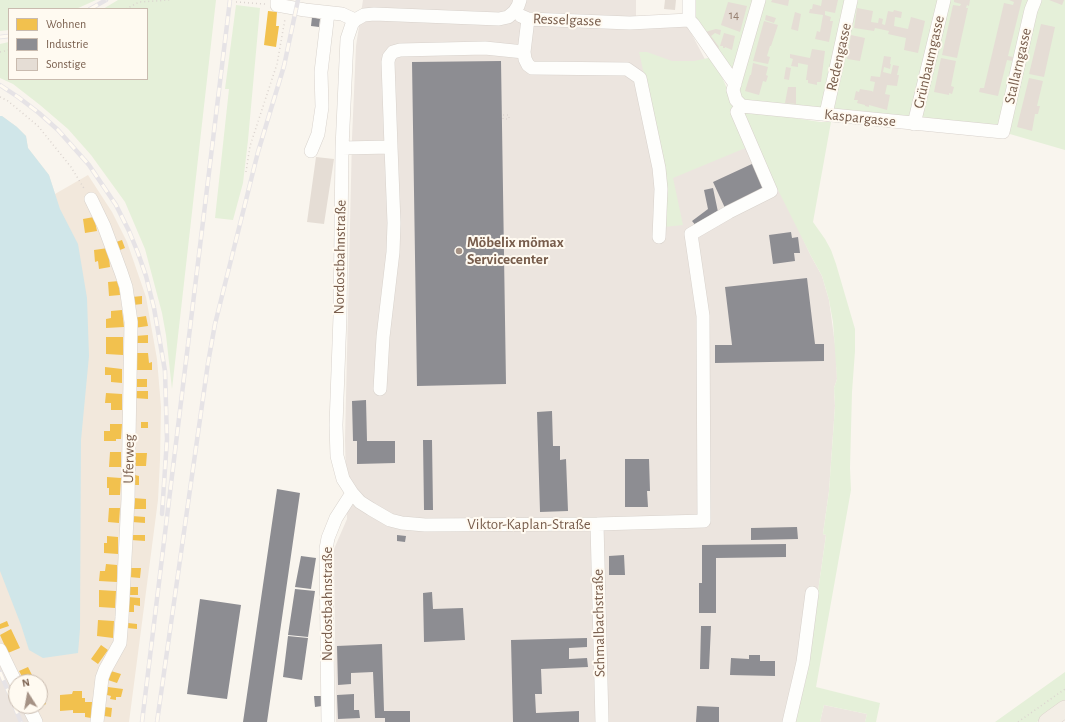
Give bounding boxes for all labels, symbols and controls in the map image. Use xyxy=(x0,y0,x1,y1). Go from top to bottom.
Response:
house number: 14 xyxy=(729,7,739,23)
legend xyxy=(8,8,148,80)
street label: Resselgasse xyxy=(532,10,602,30)
street label: Grünbaumgasse xyxy=(910,14,948,110)
text: Wohnen xyxy=(46,18,86,30)
street label: Redengasse xyxy=(822,21,856,93)
street label: Stallarngasse xyxy=(1000,26,1036,106)
text: Industrie xyxy=(46,38,88,50)
text: Sonstige xyxy=(46,58,86,70)
street label: Kaspargasse xyxy=(823,105,897,131)
street label: Nordostbahnstraße xyxy=(330,200,350,314)
place label: Möbelix mömax Servicecenter xyxy=(467,233,564,268)
marker: Möbelix mömax Servicecenter xyxy=(454,246,464,256)
street label: Uferweg xyxy=(120,434,138,484)
street label: Viktor-Kaplan-Straße xyxy=(467,515,591,533)
street label: Nordostbahnstraße xyxy=(318,547,336,661)
street label: Schmalbachstraße xyxy=(589,569,609,677)
north arrow xyxy=(8,674,48,714)
text: N xyxy=(21,677,31,689)

